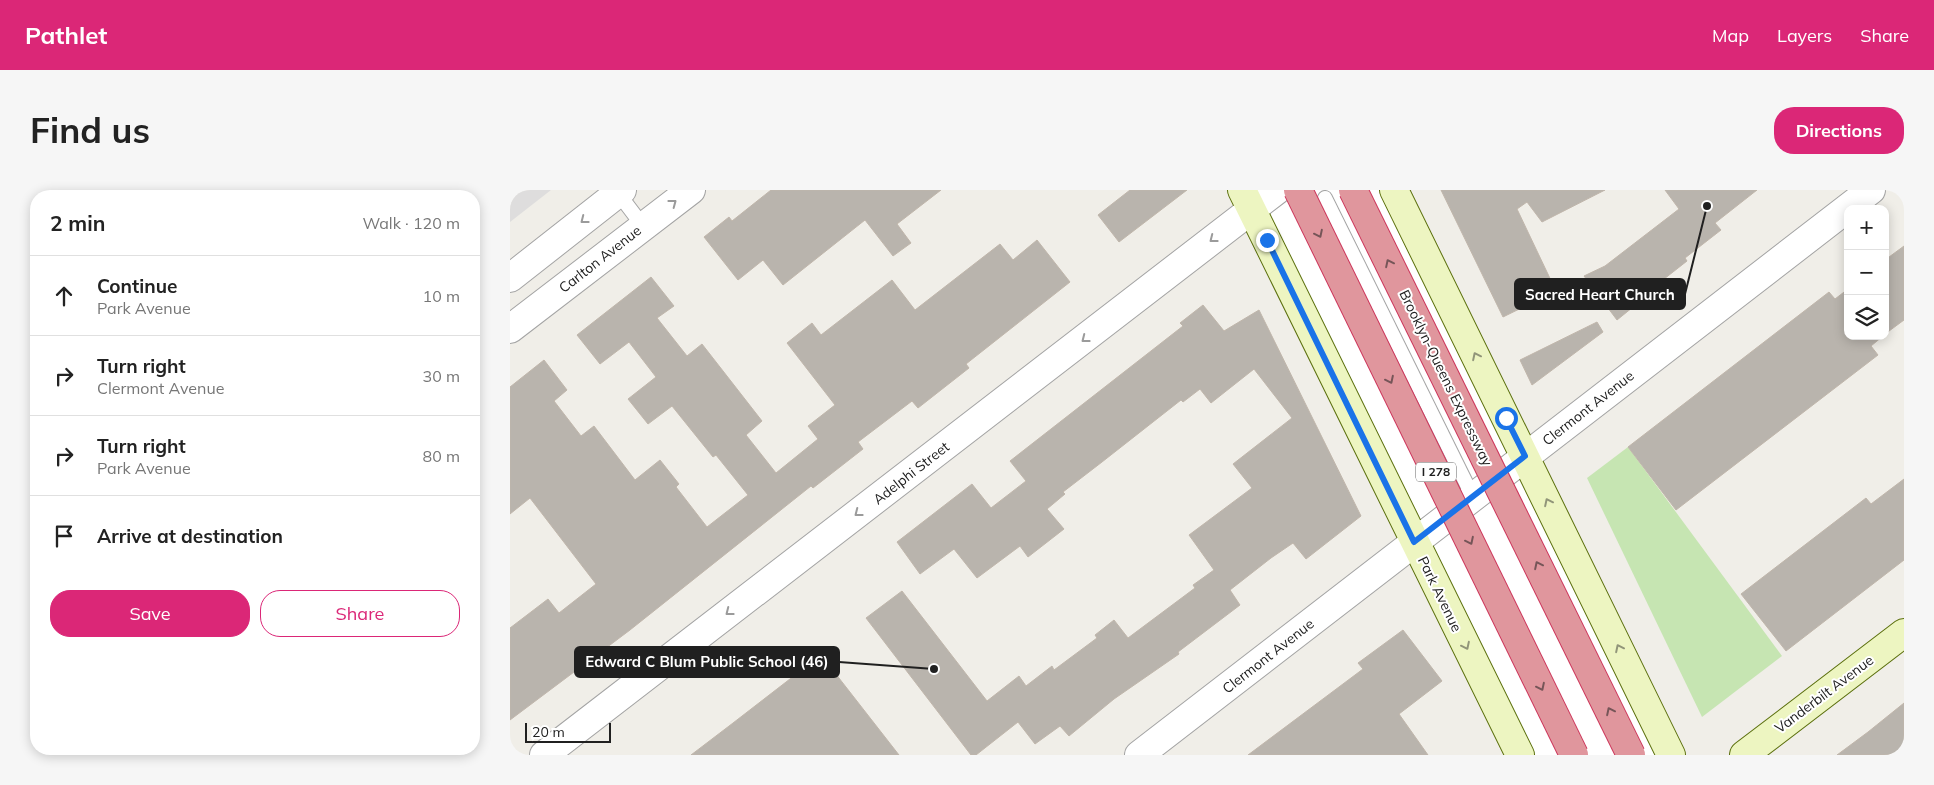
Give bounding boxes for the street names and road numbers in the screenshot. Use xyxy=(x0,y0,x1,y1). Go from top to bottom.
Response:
street label: Carlton Avenue xyxy=(555,221,645,297)
street label: Brooklyn-Queens Expressway xyxy=(1395,287,1497,470)
street label: Clermont Avenue xyxy=(1539,367,1637,449)
street label: Adelphi Street xyxy=(869,438,953,508)
road number: I 278 xyxy=(1416,462,1456,482)
street label: Park Avenue xyxy=(1414,553,1466,635)
street label: Clermont Avenue xyxy=(1219,615,1317,697)
street label: Vanderbilt Avenue xyxy=(1771,651,1877,737)

